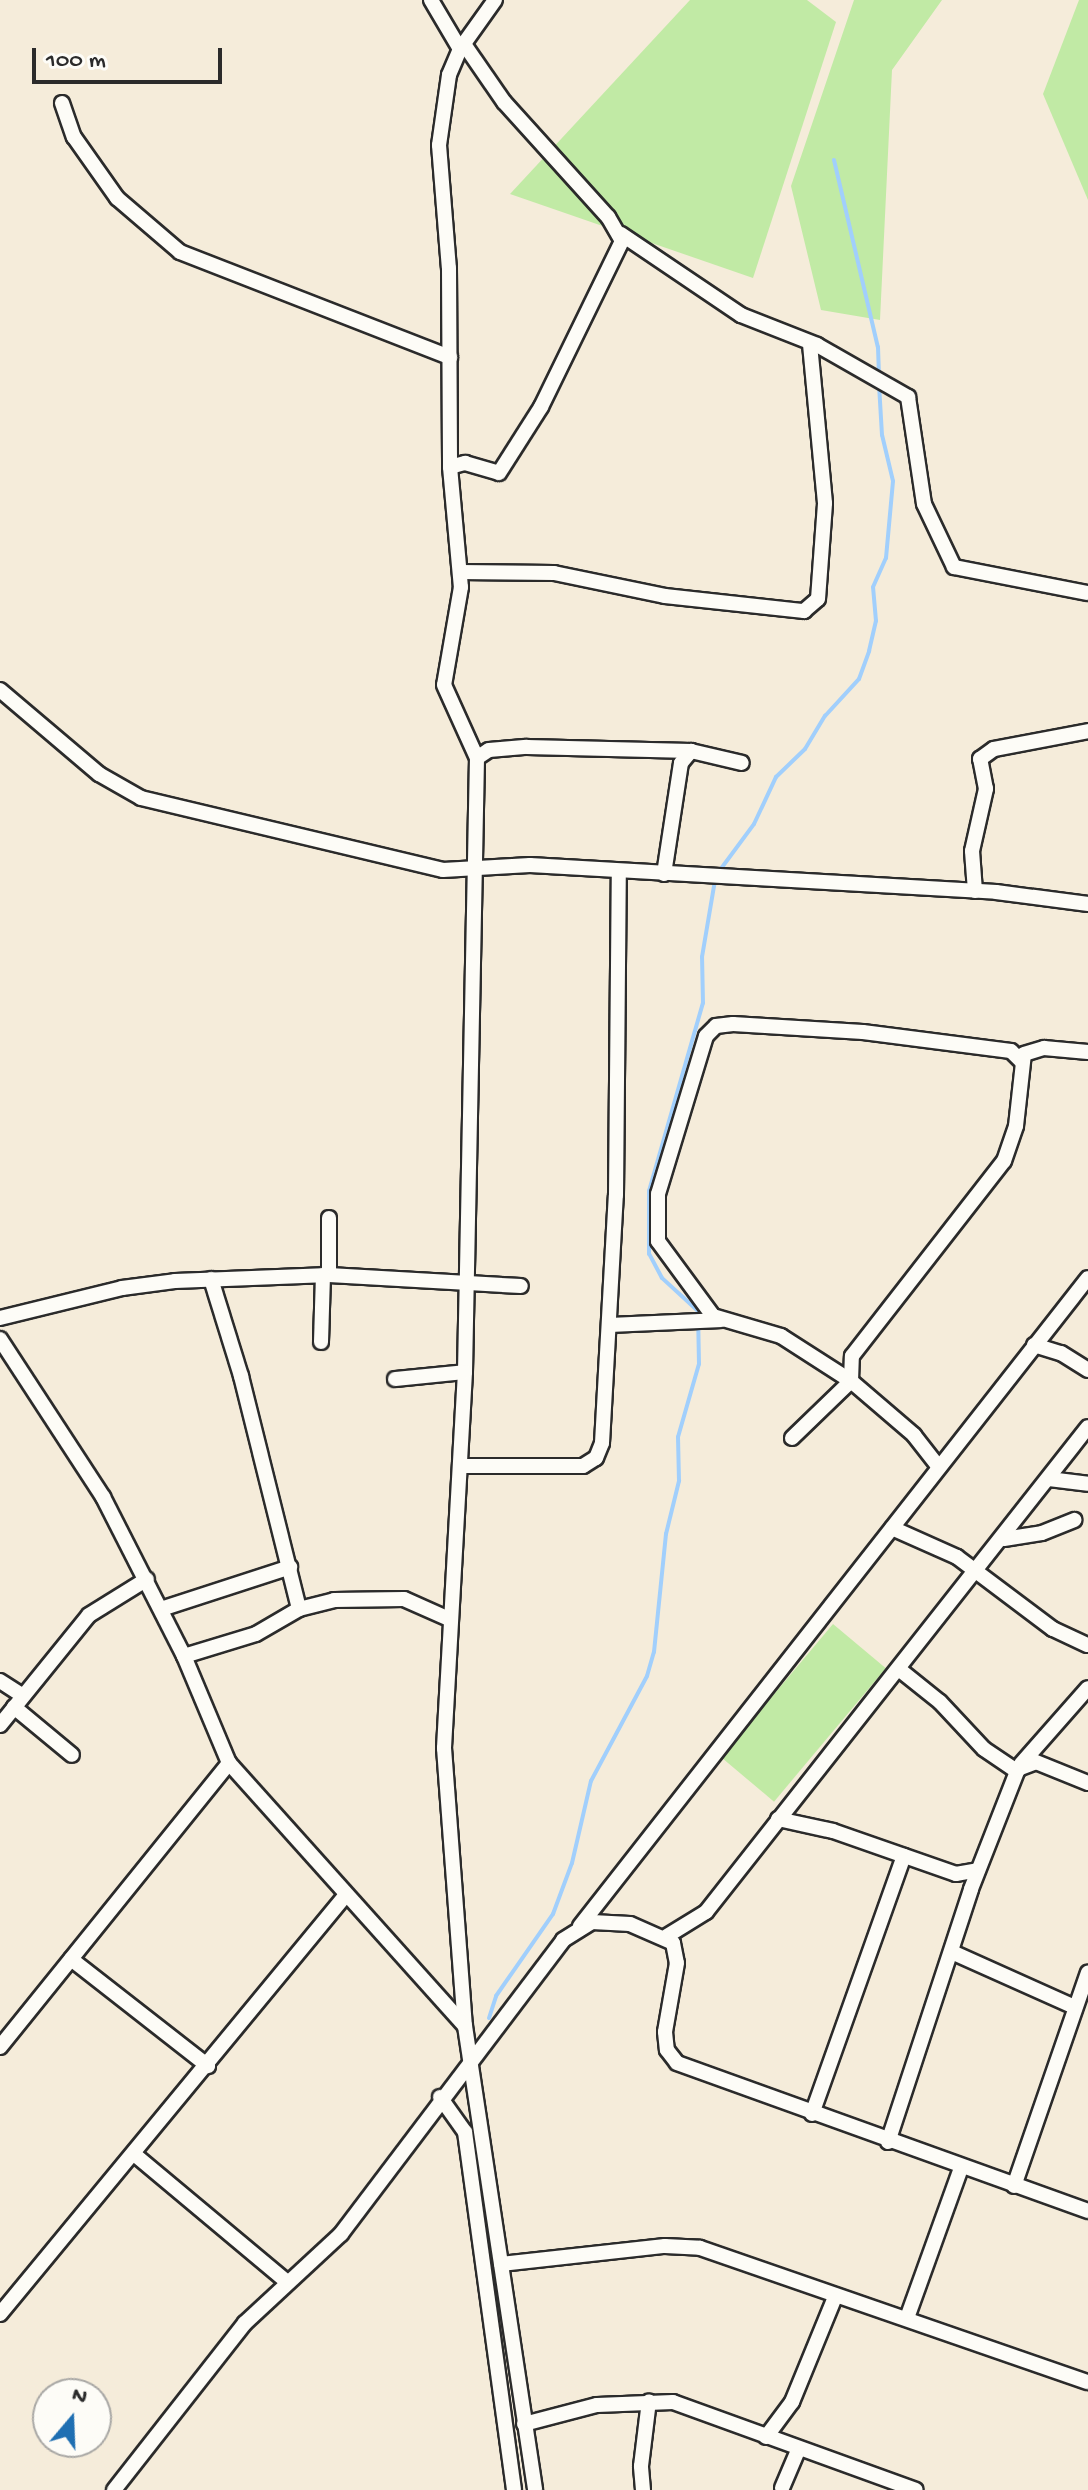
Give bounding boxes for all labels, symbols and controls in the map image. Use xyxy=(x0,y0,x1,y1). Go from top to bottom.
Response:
scale bar xyxy=(36,32,226,82)
text: 100 m xyxy=(46,47,106,76)
north arrow xyxy=(32,2378,112,2458)
text: N xyxy=(68,2383,90,2412)

